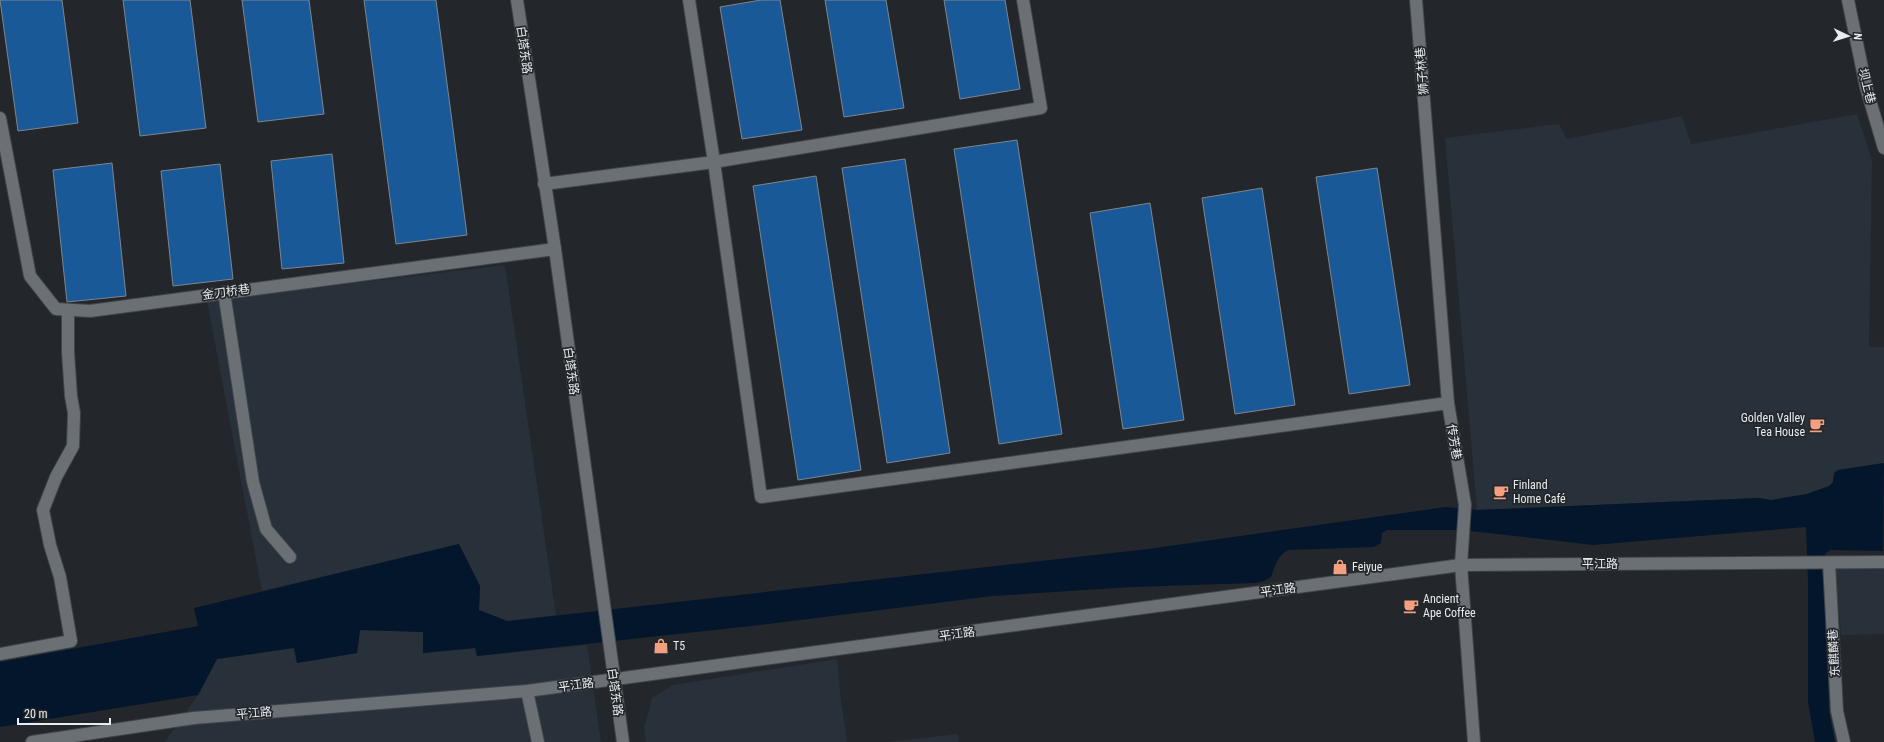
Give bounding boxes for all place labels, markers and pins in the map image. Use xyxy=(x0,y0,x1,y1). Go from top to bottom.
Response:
place label: Golden Valley Tea House xyxy=(1741,411,1805,439)
cafe icon: Golden Valley Tea House xyxy=(1808,416,1826,434)
place label: Finland Home Café xyxy=(1513,478,1566,506)
cafe icon: Finland Home Café xyxy=(1492,483,1510,501)
shop icon: Feiyue xyxy=(1331,558,1349,576)
place label: Feiyue xyxy=(1352,560,1383,574)
place label: Ancient Ape Coffee xyxy=(1423,592,1476,620)
cafe icon: Ancient Ape Coffee xyxy=(1402,597,1420,615)
shop icon: T5 xyxy=(652,637,670,655)
place label: T5 xyxy=(673,639,685,653)

